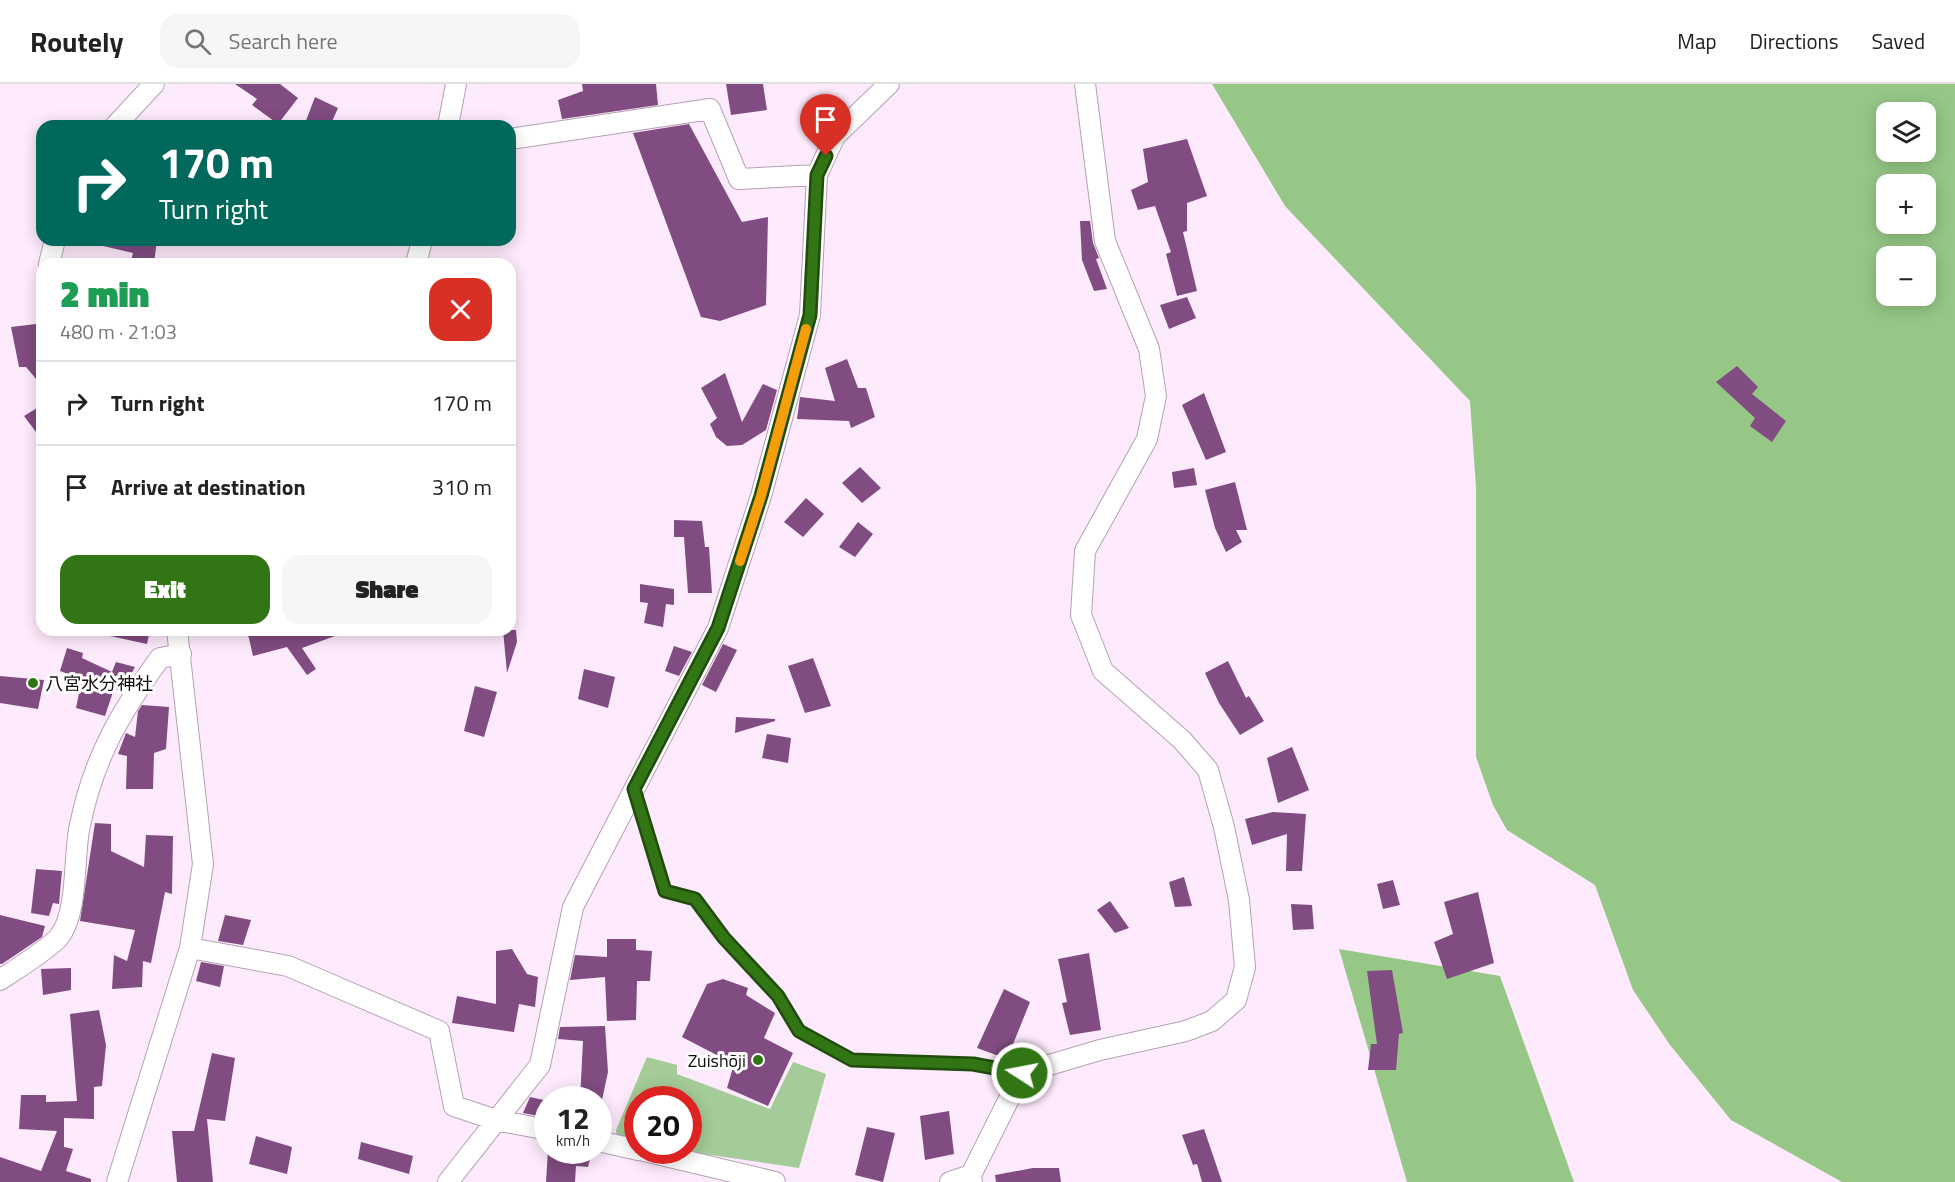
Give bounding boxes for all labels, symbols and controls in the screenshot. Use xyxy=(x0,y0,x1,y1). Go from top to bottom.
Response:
search box xyxy=(160,14,580,68)
text: Routely xyxy=(30,20,124,63)
text: Search here xyxy=(229,24,338,58)
icon: search xyxy=(181,25,214,58)
text: Map xyxy=(1677,25,1717,57)
text: Directions xyxy=(1750,25,1839,57)
text: Saved xyxy=(1872,25,1925,57)
pin xyxy=(800,94,851,156)
map controls xyxy=(1876,102,1936,306)
button: layers xyxy=(1876,102,1936,162)
icon: arrive xyxy=(809,103,842,136)
text: 170 m xyxy=(159,130,274,194)
icon: right xyxy=(60,144,138,222)
button: + xyxy=(1876,174,1936,234)
text: Turn right xyxy=(159,188,268,229)
button: − xyxy=(1876,246,1936,306)
text: 2 min xyxy=(60,266,149,321)
button: close xyxy=(429,278,492,341)
text: 480 m · 21:03 xyxy=(60,316,177,347)
text: Turn right xyxy=(111,386,205,420)
text: 170 m xyxy=(432,386,492,420)
icon: right xyxy=(60,387,93,420)
text: Arrive at destination xyxy=(111,470,306,504)
text: 310 m xyxy=(432,470,492,504)
icon: arrive xyxy=(60,471,93,504)
button: Exit xyxy=(60,555,270,624)
button: Share xyxy=(282,555,492,624)
place label: 八宮水分神社 xyxy=(45,670,153,697)
marker: 八宮水分神社 xyxy=(26,676,40,690)
position arrow xyxy=(990,1041,1054,1105)
place label: Zuishōji xyxy=(688,1047,746,1074)
marker: Zuishōji xyxy=(751,1053,765,1067)
speed limit sign: 20 xyxy=(624,1086,702,1164)
text: 12 xyxy=(556,1095,590,1141)
text: km/h xyxy=(556,1129,590,1152)

